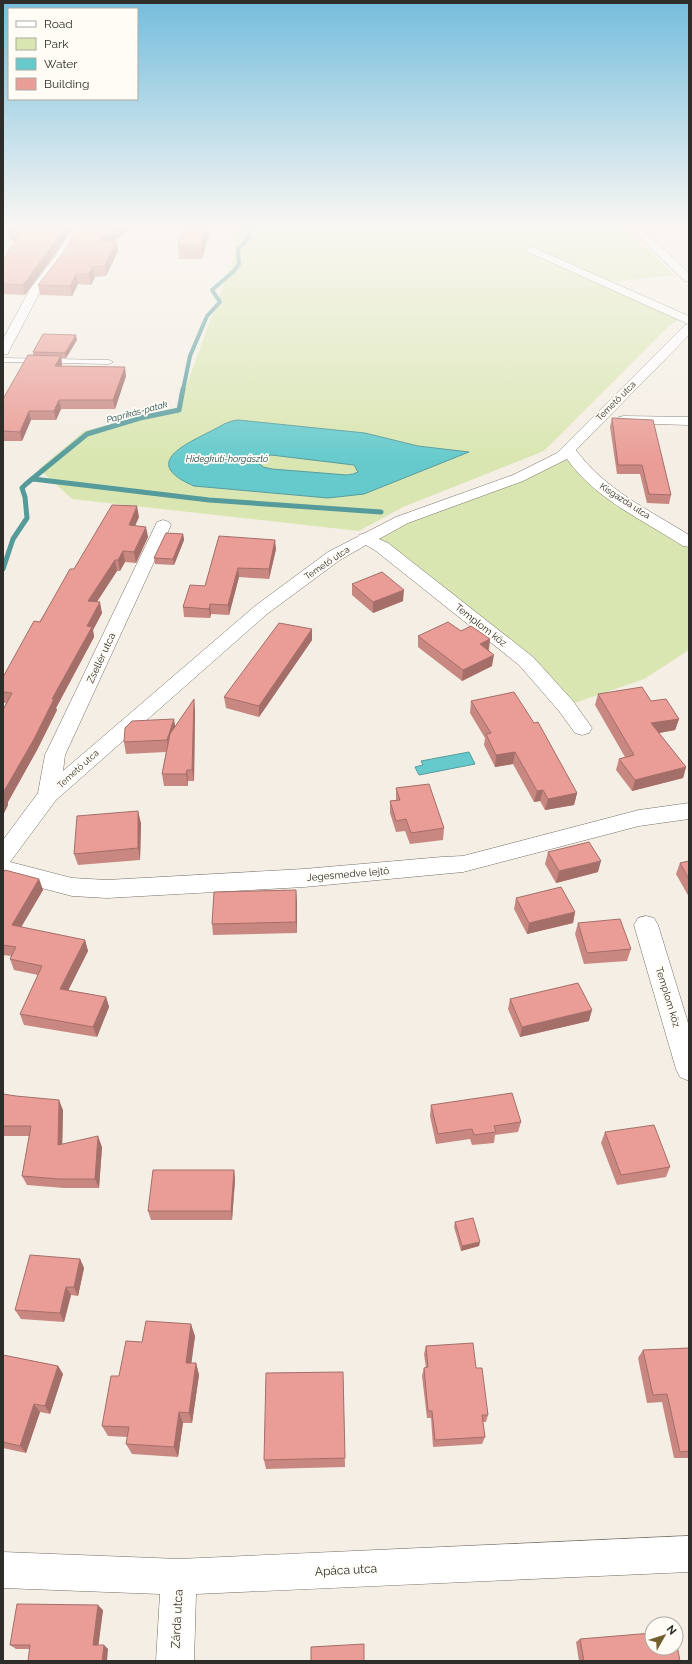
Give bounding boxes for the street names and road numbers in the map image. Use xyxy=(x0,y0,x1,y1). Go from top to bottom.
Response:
street label: Temető utca xyxy=(594,379,638,423)
street label: Kisgazda utca xyxy=(598,481,652,521)
street label: Temető utca xyxy=(303,544,351,582)
street label: Templom köz xyxy=(453,601,509,649)
street label: Zsellér utca xyxy=(85,631,117,685)
street label: Temető utca xyxy=(55,748,101,790)
street label: Jegesmedve lejtő xyxy=(306,865,390,883)
street label: Templom köz xyxy=(654,966,682,1029)
street label: Apáca utca xyxy=(314,1561,378,1579)
street label: Zárda utca xyxy=(168,1589,186,1649)

